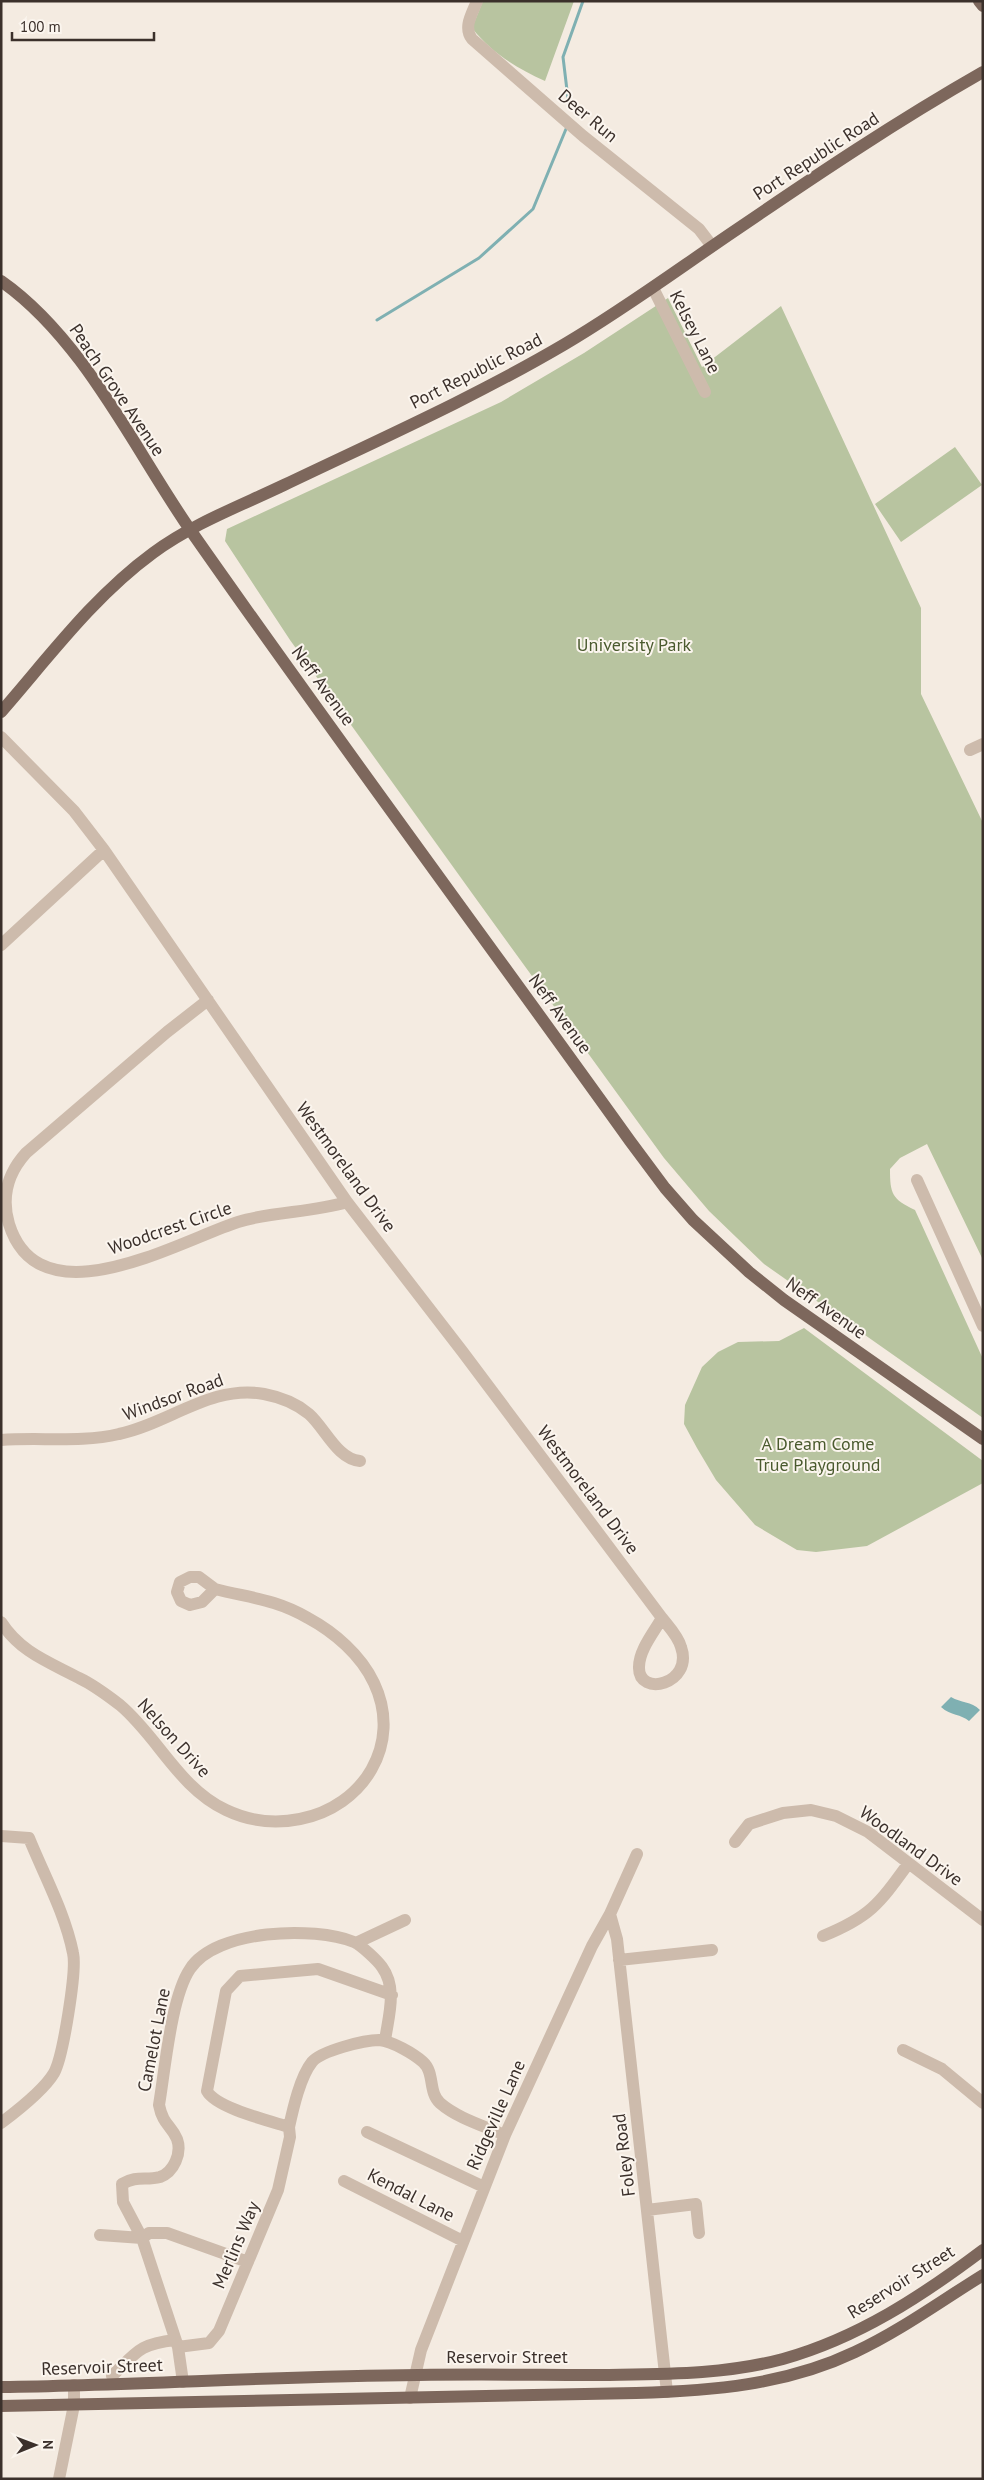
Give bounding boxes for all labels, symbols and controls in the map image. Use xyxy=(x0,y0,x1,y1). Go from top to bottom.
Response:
scale bar xyxy=(12,10,155,42)
text: 100 m xyxy=(20,17,61,36)
street label: Deer Run xyxy=(554,84,623,147)
street label: Port Republic Road xyxy=(748,106,883,205)
street label: Kelsey Lane xyxy=(665,286,726,377)
street label: Peach Grove Avenue xyxy=(65,319,170,460)
street label: Port Republic Road xyxy=(406,327,546,414)
park label: University Park xyxy=(577,633,692,656)
street label: Neff Avenue xyxy=(287,641,360,730)
street label: Neff Avenue xyxy=(524,969,597,1058)
street label: Westmoreland Drive xyxy=(291,1097,401,1236)
street label: Woodcrest Circle xyxy=(105,1196,234,1259)
street label: Neff Avenue xyxy=(782,1271,871,1344)
street label: Windsor Road xyxy=(119,1368,226,1425)
street label: Westmoreland Drive xyxy=(532,1421,644,1559)
park label: A Dream Come True Playground xyxy=(756,1432,880,1476)
street label: Nelson Drive xyxy=(133,1693,216,1782)
street label: Woodland Drive xyxy=(855,1800,967,1891)
street label: Camelot Lane xyxy=(132,1986,175,2094)
street label: Ridgeville Lane xyxy=(461,2056,530,2174)
street label: Foley Road xyxy=(607,2112,640,2198)
street label: Kendal Lane xyxy=(364,2163,459,2226)
street label: Merlins Way xyxy=(207,2197,265,2292)
street label: Reservoir Street xyxy=(843,2240,958,2324)
street label: Reservoir Street xyxy=(446,2345,568,2368)
street label: Reservoir Street xyxy=(41,2353,163,2380)
north arrow xyxy=(10,2420,60,2470)
text: N xyxy=(39,2440,57,2450)

